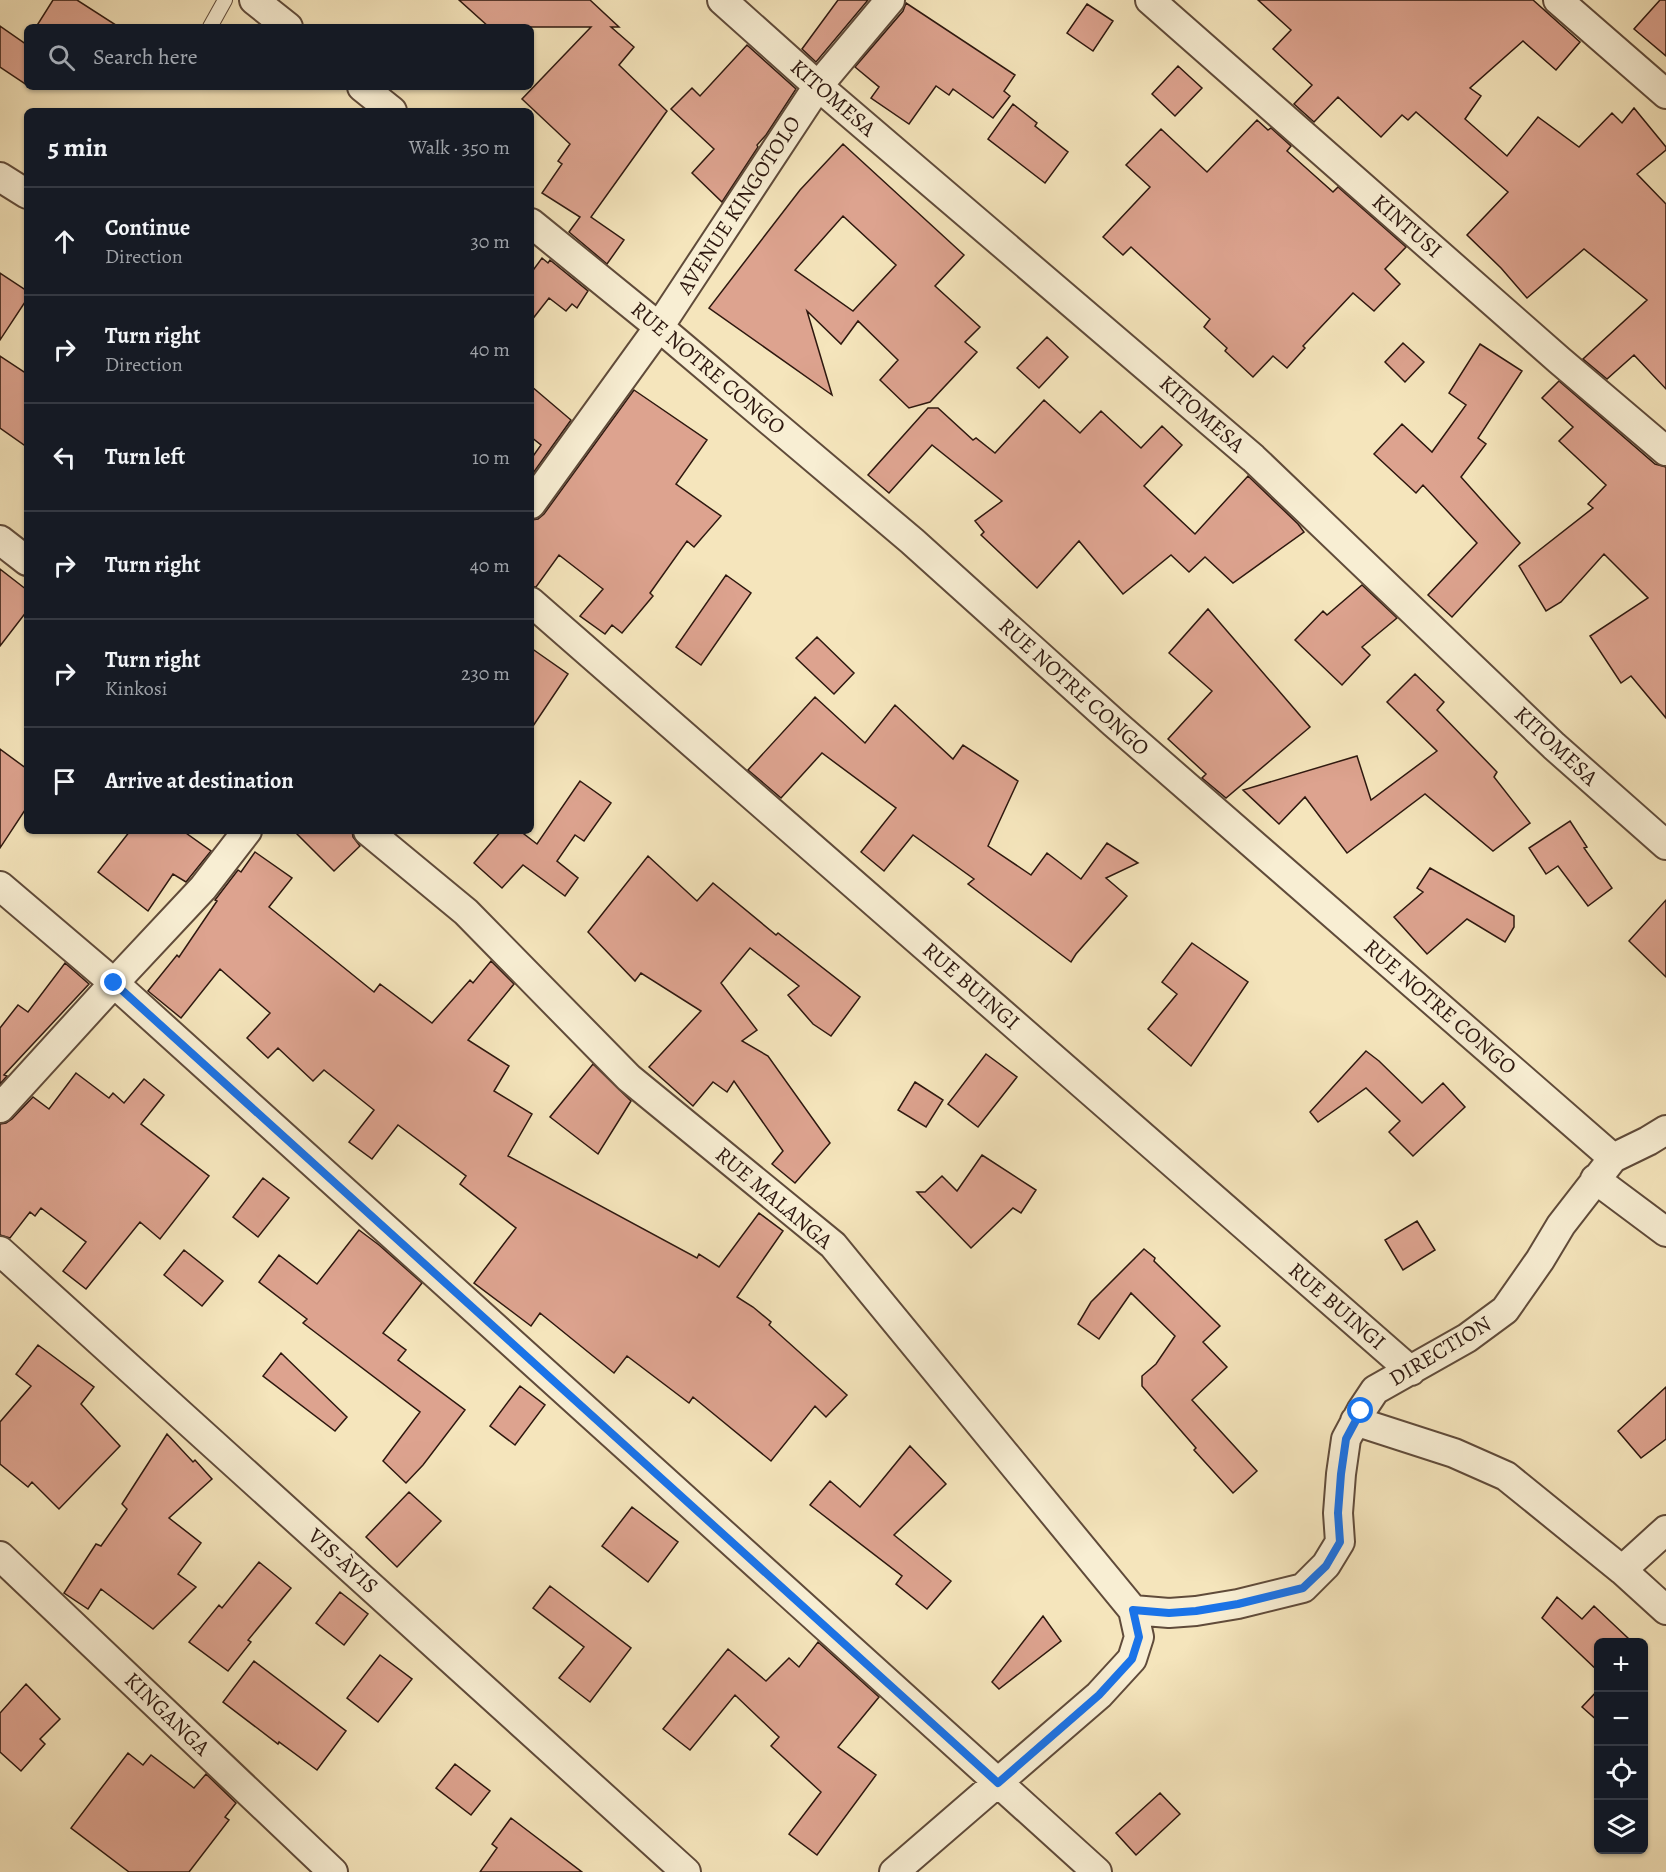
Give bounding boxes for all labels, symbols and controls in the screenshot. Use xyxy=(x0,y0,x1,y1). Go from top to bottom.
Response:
search box xyxy=(24,24,534,90)
icon: search xyxy=(45,41,78,74)
text: Search here xyxy=(93,42,198,72)
street label: KITOMESA xyxy=(784,52,883,144)
street label: AVENUE KINGOTOLO xyxy=(669,110,808,301)
text: 5 min xyxy=(48,130,108,165)
text: Walk · 350 m xyxy=(409,134,510,161)
street label: KINTUSI xyxy=(1366,187,1448,265)
text: Continue xyxy=(105,213,190,243)
icon: ahead xyxy=(48,225,81,258)
text: 30 m xyxy=(470,228,510,255)
text: Direction xyxy=(105,243,183,270)
street label: RUE NOTRE CONGO xyxy=(624,294,792,442)
text: Turn right xyxy=(105,321,201,351)
icon: right xyxy=(48,333,81,366)
text: 40 m xyxy=(470,336,510,363)
text: Direction xyxy=(105,351,183,378)
street label: KITOMESA xyxy=(1153,368,1252,460)
icon: left xyxy=(48,441,81,474)
text: Turn left xyxy=(105,442,185,472)
text: 10 m xyxy=(472,444,510,471)
icon: right xyxy=(48,549,81,582)
text: Turn right xyxy=(105,550,201,580)
text: 40 m xyxy=(470,552,510,579)
street label: RUE NOTRE CONGO xyxy=(992,611,1156,763)
text: Turn right xyxy=(105,645,201,675)
icon: right xyxy=(48,657,81,690)
text: 230 m xyxy=(461,660,510,687)
text: Kinkosi xyxy=(105,675,167,702)
street label: KITOMESA xyxy=(1508,699,1605,793)
icon: arrive xyxy=(48,765,81,798)
text: Arrive at destination xyxy=(105,766,294,796)
street label: RUE NOTRE CONGO xyxy=(1357,932,1523,1082)
street label: RUE BUINGI xyxy=(916,935,1026,1037)
route end xyxy=(100,969,126,995)
street label: RUE MALANGA xyxy=(709,1140,840,1257)
street label: RUE BUINGI xyxy=(1282,1255,1392,1357)
street label: DIRECTION xyxy=(1383,1309,1497,1393)
route start xyxy=(1347,1397,1373,1423)
street label: VIS-ÀVIS xyxy=(301,1521,385,1601)
map controls xyxy=(1594,1638,1648,1854)
button: + xyxy=(1594,1638,1648,1692)
street label: KINGANGA xyxy=(118,1666,217,1763)
button: − xyxy=(1594,1692,1648,1746)
button: locate xyxy=(1594,1746,1648,1800)
button: layers xyxy=(1594,1800,1648,1854)

